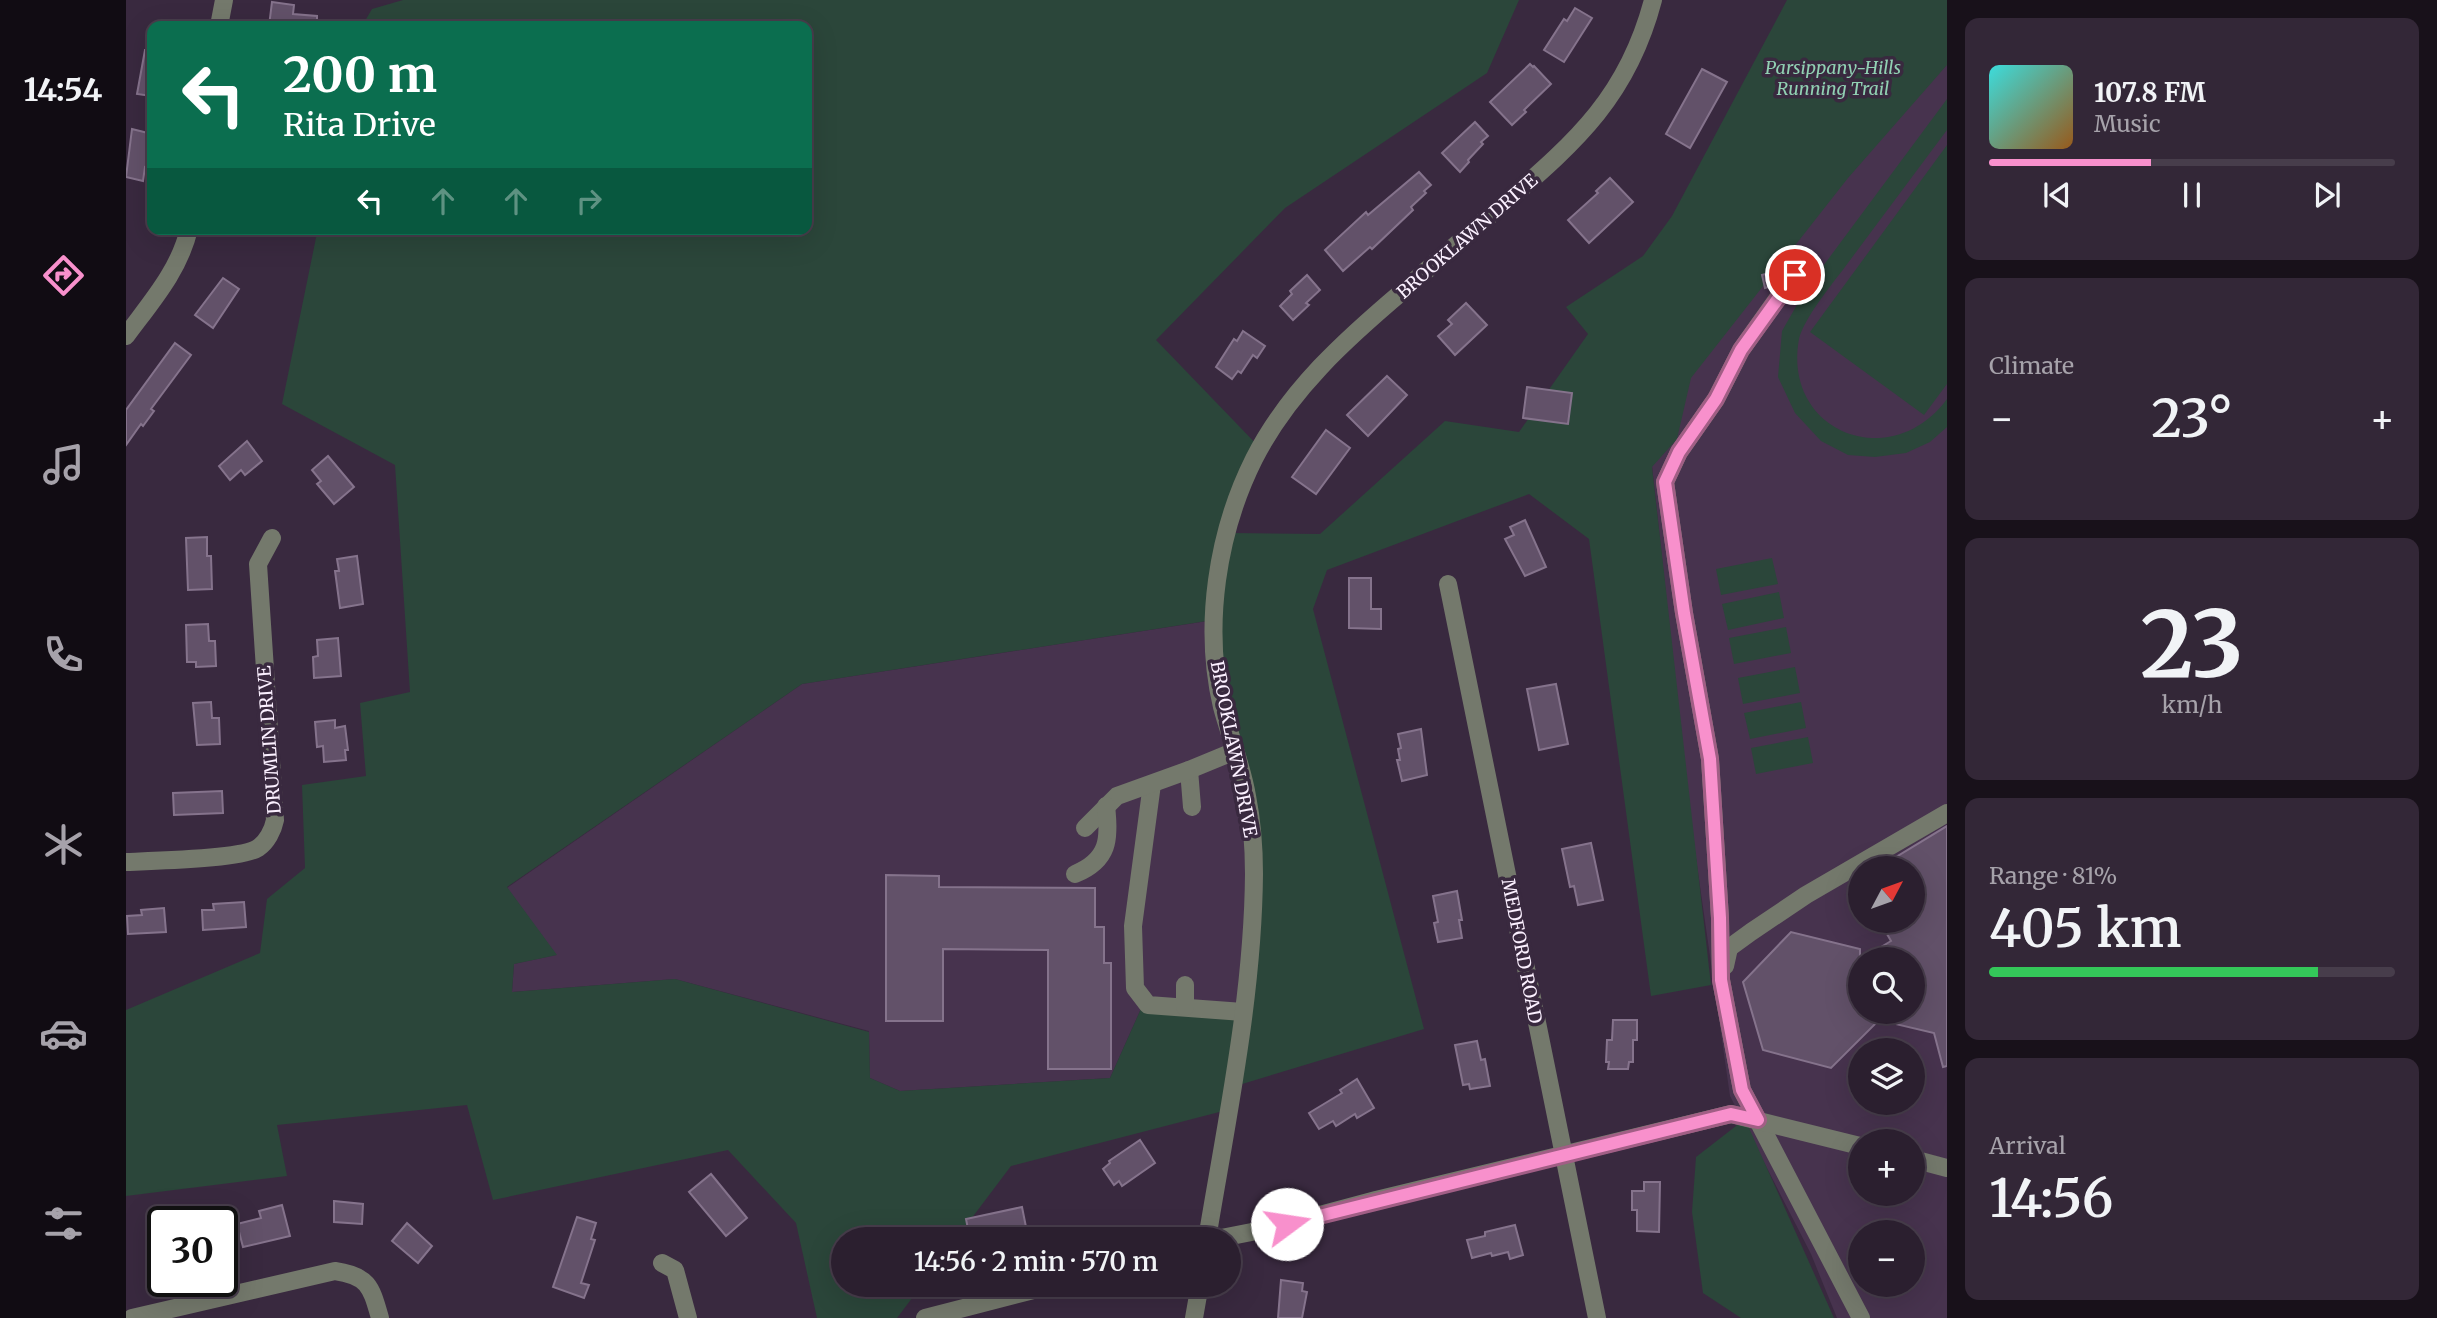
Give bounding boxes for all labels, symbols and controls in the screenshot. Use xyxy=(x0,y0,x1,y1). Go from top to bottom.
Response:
text: 200 m xyxy=(283,44,437,105)
icon: left xyxy=(168,49,259,140)
park label: Parsippany-Hills Running Trail xyxy=(1765,56,1901,100)
text: 14:54 xyxy=(24,70,102,110)
text: 107.8 FM xyxy=(2094,76,2206,109)
text: Rita Drive xyxy=(283,105,436,145)
text: Music xyxy=(2094,109,2161,138)
street label: BROOKLAWN DRIVE xyxy=(1392,168,1543,303)
icon: previous xyxy=(2038,176,2076,214)
icon: pause xyxy=(2173,176,2211,214)
icon: next xyxy=(2308,176,2346,214)
icon: left xyxy=(351,182,389,220)
icon: ahead xyxy=(424,182,462,220)
icon: ahead xyxy=(497,182,535,220)
icon: right xyxy=(570,182,608,220)
pin xyxy=(1765,245,1825,305)
icon: directions xyxy=(39,251,88,300)
icon: arrive xyxy=(1776,256,1814,294)
text: Climate xyxy=(1989,351,2074,380)
text: 23° xyxy=(2151,386,2233,451)
text: − xyxy=(1989,395,2014,442)
text: + xyxy=(2370,395,2395,442)
icon: music xyxy=(39,440,88,489)
text: 23 xyxy=(2140,587,2244,702)
icon: phone xyxy=(39,630,88,679)
street label: BROOKLAWN DRIVE xyxy=(1206,659,1262,840)
street label: DRUMLIN DRIVE xyxy=(252,665,286,815)
text: km/h xyxy=(2162,690,2222,719)
icon: climate xyxy=(39,820,88,869)
north arrow xyxy=(1848,856,1925,933)
map controls xyxy=(1848,856,1925,1297)
text: Range · 81% xyxy=(1989,861,2117,890)
street label: MEDFORD ROAD xyxy=(1497,876,1547,1026)
text: 405 km xyxy=(1989,896,2182,961)
button: search xyxy=(1848,947,1925,1024)
icon: car xyxy=(39,1009,88,1058)
button: layers xyxy=(1848,1038,1925,1115)
button: + xyxy=(1848,1129,1925,1206)
text: Arrival xyxy=(1989,1131,2066,1160)
text: 14:56 xyxy=(1989,1166,2113,1231)
position arrow xyxy=(1250,1187,1324,1261)
icon: filters xyxy=(39,1199,88,1248)
speed limit sign: 30 xyxy=(147,1206,238,1297)
button: − xyxy=(1848,1220,1925,1297)
text: 14:56 · 2 min · 570 m xyxy=(914,1245,1158,1278)

